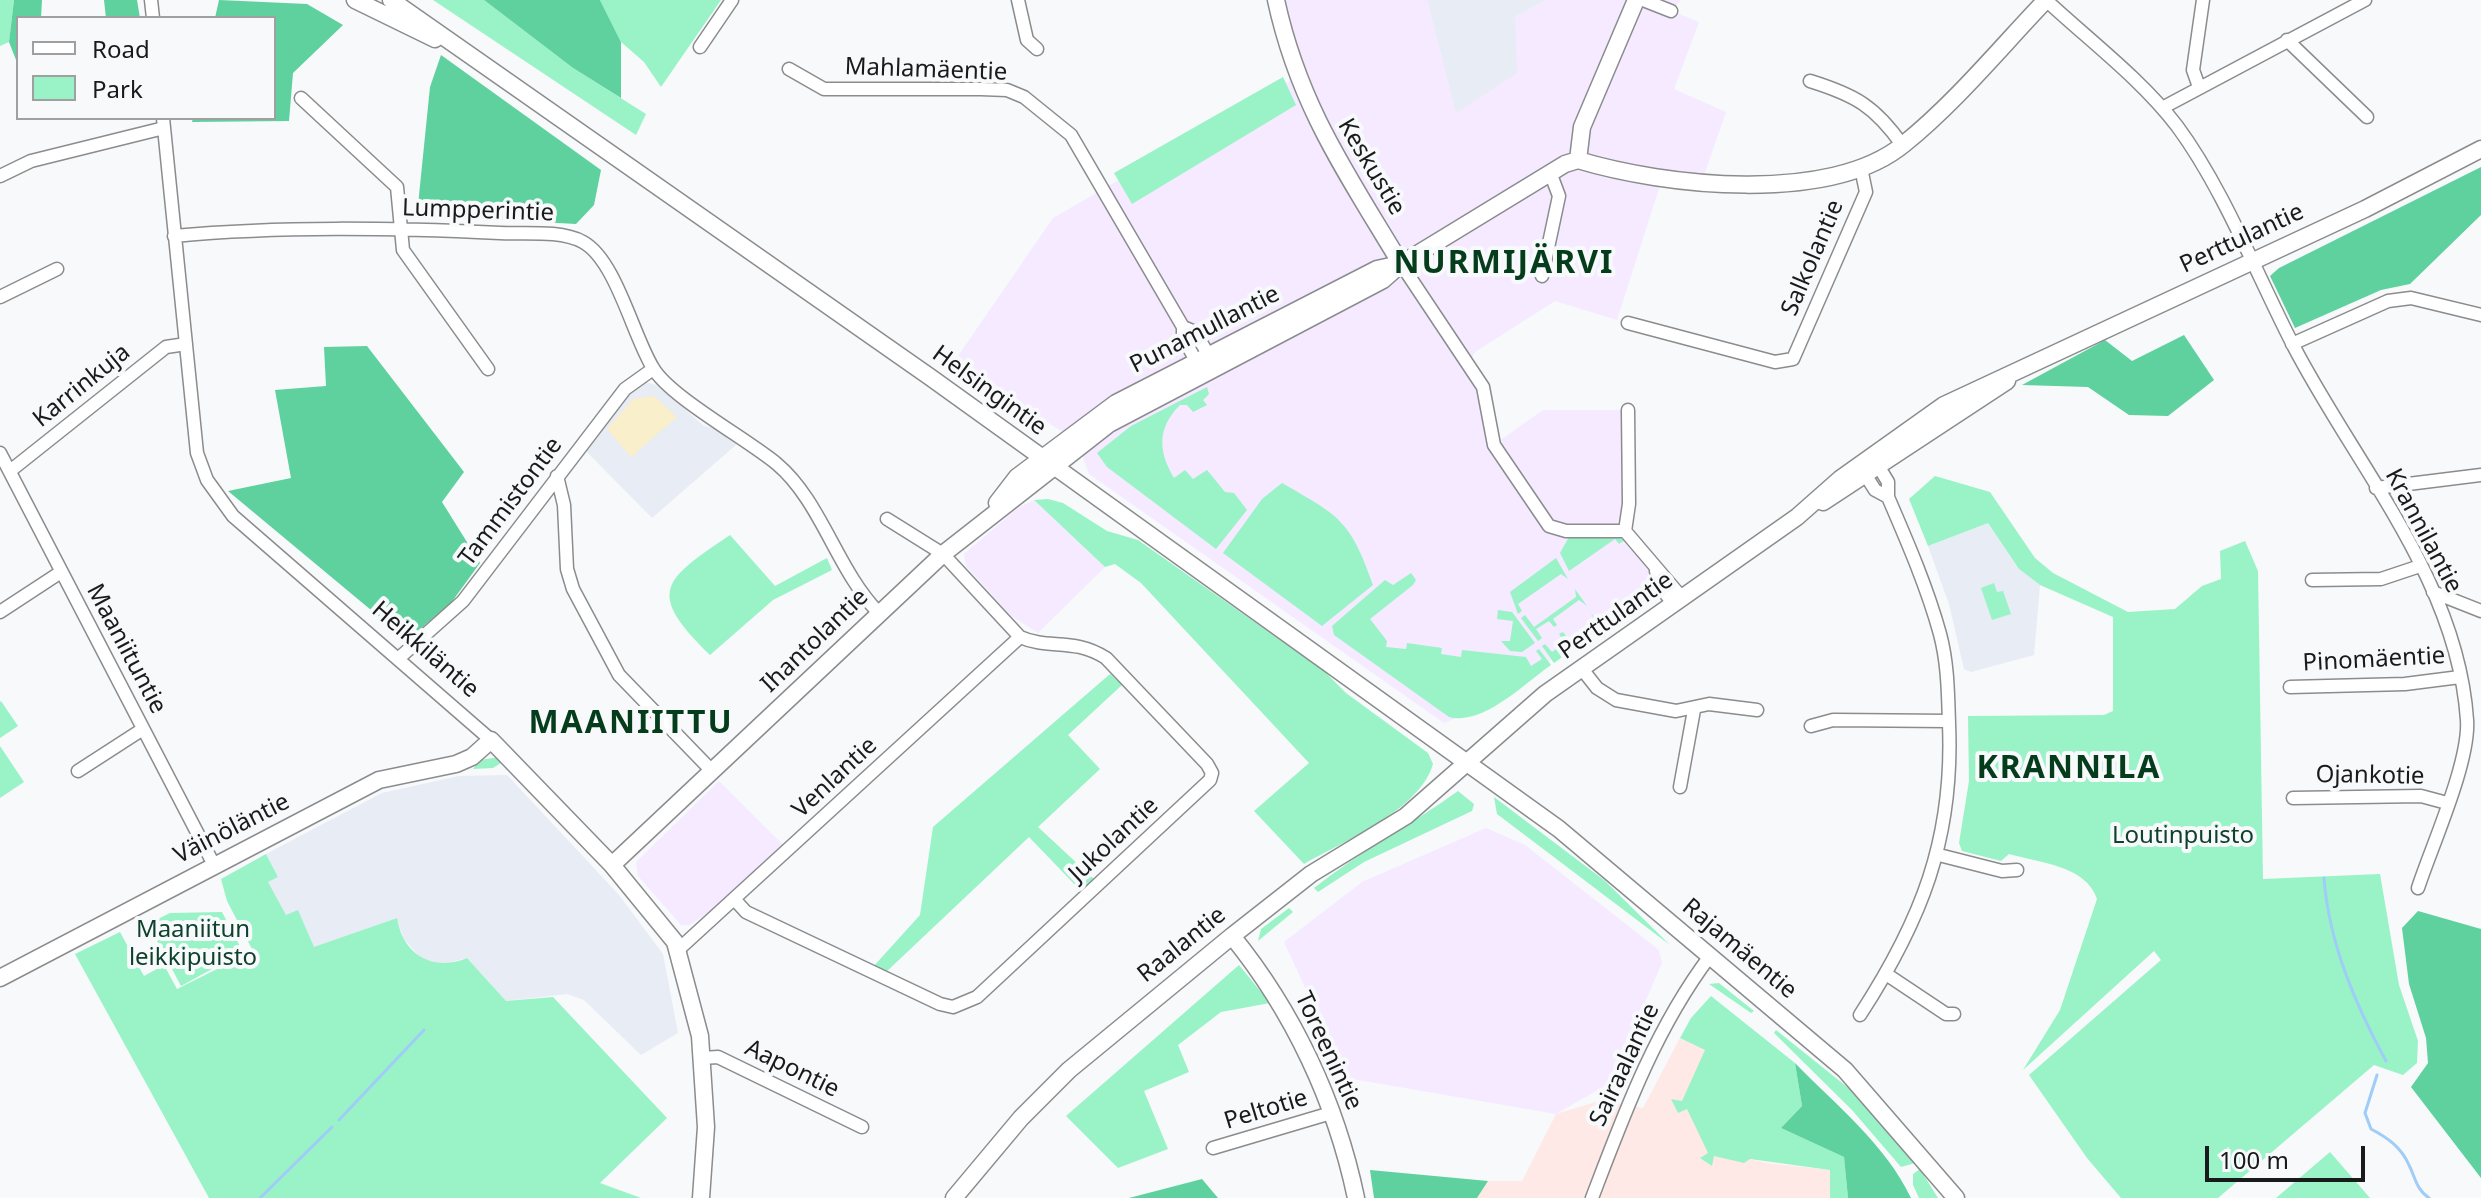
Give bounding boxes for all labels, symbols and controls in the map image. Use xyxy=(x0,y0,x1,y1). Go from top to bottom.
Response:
legend xyxy=(16,16,276,120)
text: Road xyxy=(92,32,150,65)
street label: Mahlamäentie xyxy=(844,53,1008,87)
text: Park xyxy=(92,72,143,105)
street label: Keskustie xyxy=(1331,114,1411,220)
street label: Lumpperintie xyxy=(401,194,555,228)
street label: Salkolantie xyxy=(1776,196,1850,320)
street label: Perttulantie xyxy=(2176,198,2308,280)
district label: NURMIJÄRVI xyxy=(1394,245,1614,283)
street label: Punamullantie xyxy=(1125,280,1285,380)
street label: Karrinkuja xyxy=(28,338,136,434)
street label: Helsingintie xyxy=(926,340,1052,442)
street label: Tammistontie xyxy=(453,432,569,572)
street label: Krannilantie xyxy=(2378,464,2468,598)
street label: Perttulantie xyxy=(1553,566,1679,666)
street label: Maaniituntie xyxy=(80,579,172,719)
street label: Ihantolantie xyxy=(756,583,874,699)
street label: Heikkiläntie xyxy=(366,596,484,704)
street label: Pinomäentie xyxy=(2302,642,2446,678)
district label: MAANIITTU xyxy=(528,705,734,743)
street label: Venlantie xyxy=(787,732,883,824)
district label: KRANNILA xyxy=(1977,750,2161,788)
street label: Ojankotie xyxy=(2315,761,2425,791)
street label: Väinöläntie xyxy=(169,788,295,870)
street label: Jukolantie xyxy=(1063,791,1165,889)
park label: Loutinpuisto xyxy=(2112,822,2254,850)
street label: Rajamäentie xyxy=(1676,893,1802,1005)
street label: Raalantie xyxy=(1132,901,1232,989)
park label: Maaniitun leikkipuisto xyxy=(129,916,257,972)
street label: Toreenintie xyxy=(1288,987,1368,1115)
street label: Sairaalantie xyxy=(1584,999,1666,1131)
street label: Aapontie xyxy=(740,1034,844,1104)
street label: Peltotie xyxy=(1221,1084,1311,1136)
scale bar xyxy=(2209,1130,2369,1180)
text: 100 m xyxy=(2219,1143,2289,1176)

